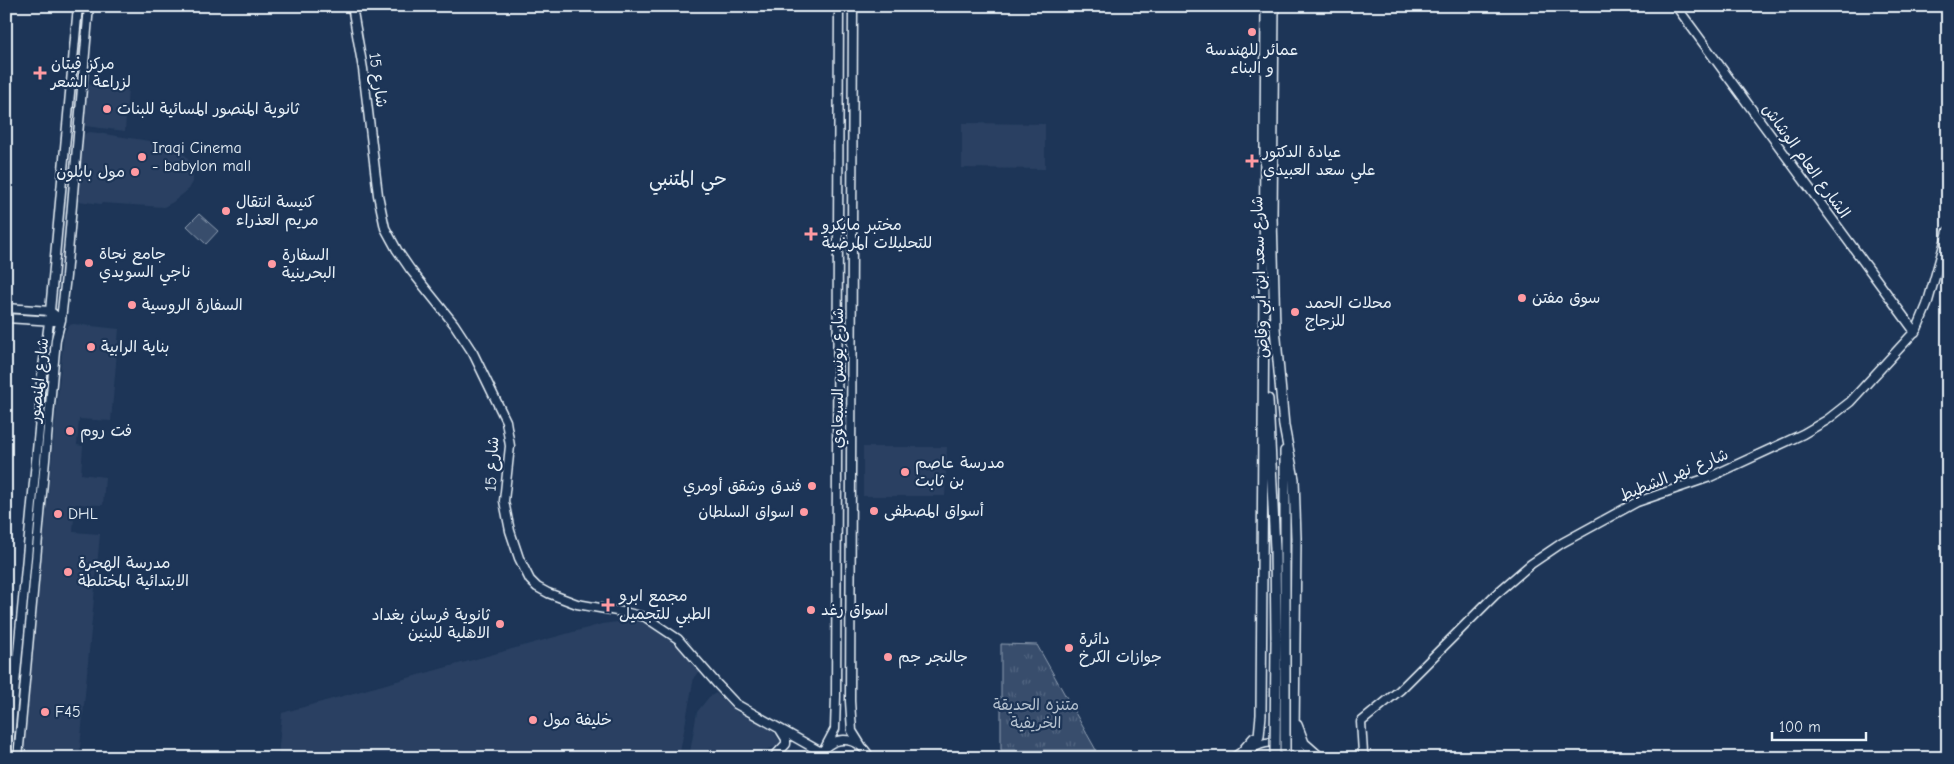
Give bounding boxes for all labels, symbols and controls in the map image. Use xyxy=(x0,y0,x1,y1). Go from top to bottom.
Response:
marker: عمائر للهندسة و البناء xyxy=(1246,26,1258,38)
place label: عمائر للهندسة و البناء xyxy=(1206,41,1298,77)
street label: شارع 15 xyxy=(363,52,391,109)
place label: مركز فيتان لزراعة الشعر xyxy=(49,55,131,91)
marker: مركز فيتان لزراعة الشعر xyxy=(33,66,47,80)
place label: ثانوية المنصور المسائية للبنات xyxy=(117,100,300,119)
street label: الشارع العام الوشاش xyxy=(1756,100,1854,223)
marker: ثانوية المنصور المسائية للبنات xyxy=(101,103,113,115)
place label: Iraqi Cinema - babylon mall xyxy=(152,139,251,175)
place label: عيادة الدكتور علي سعد العبيدي xyxy=(1261,143,1375,184)
marker: Iraqi Cinema - babylon mall xyxy=(136,151,148,163)
marker: عيادة الدكتور علي سعد العبيدي xyxy=(1245,154,1259,168)
place label: مول بابلون xyxy=(56,163,125,182)
marker: مول بابلون xyxy=(129,166,141,178)
district label: حي المتنبي xyxy=(649,168,727,195)
place label: كنيسة انتقال مريم العذراء xyxy=(236,193,319,232)
street label: شارع سعد ابن أبي وقاص xyxy=(1248,195,1277,359)
marker: كنيسة انتقال مريم العذراء xyxy=(220,205,232,217)
place label: مختبر مايكرو للتحليلات المرضية xyxy=(820,216,932,252)
marker: مختبر مايكرو للتحليلات المرضية xyxy=(804,227,818,241)
place label: جامع نجاة ناجي السويدي xyxy=(99,245,190,286)
place label: السفارة البحرينية xyxy=(282,246,336,282)
marker: جامع نجاة ناجي السويدي xyxy=(83,257,95,269)
marker: السفارة البحرينية xyxy=(266,258,278,270)
place label: سوق مفتن xyxy=(1532,289,1600,308)
marker: سوق مفتن xyxy=(1516,292,1528,304)
place label: محلات الحمد للزجاج xyxy=(1305,294,1392,331)
place label: السفارة الروسية xyxy=(142,296,243,314)
marker: السفارة الروسية xyxy=(126,299,138,311)
marker: محلات الحمد للزجاج xyxy=(1289,306,1301,318)
street label: شارع يونس السبعاوي xyxy=(829,308,849,448)
street label: شارع المنصور xyxy=(25,337,54,425)
place label: بناية الرابية xyxy=(101,338,169,356)
marker: بناية الرابية xyxy=(85,341,97,353)
place label: فت روم xyxy=(80,422,132,443)
marker: فت روم xyxy=(64,425,76,437)
street label: شارع 15 xyxy=(482,436,504,492)
street label: شارع نهر الشطيط xyxy=(1617,445,1732,507)
place label: مدرسة عاصم بن ثابت xyxy=(915,454,1005,490)
marker: مدرسة عاصم بن ثابت xyxy=(899,466,911,478)
place label: فندق وشقق أومري xyxy=(683,477,802,497)
marker: فندق وشقق أومري xyxy=(806,480,818,492)
place label: أسواق المصطفى xyxy=(884,502,984,521)
place label: اسواق السلطان xyxy=(698,503,794,522)
place label: DHL xyxy=(68,505,98,523)
marker: أسواق المصطفى xyxy=(868,505,880,517)
marker: اسواق السلطان xyxy=(798,506,810,518)
marker: DHL xyxy=(52,508,64,520)
place label: مدرسة الهجرة الابتدائية المختلطة xyxy=(78,554,189,590)
marker: مدرسة الهجرة الابتدائية المختلطة xyxy=(62,566,74,578)
place label: مجمع ابرو الطبي للتجميل xyxy=(618,587,711,628)
marker: مجمع ابرو الطبي للتجميل xyxy=(601,598,615,612)
place label: اسواق رغد xyxy=(821,601,888,620)
marker: اسواق رغد xyxy=(805,604,817,616)
place label: ثانوية فرسان بغداد الاهلية للبنين xyxy=(372,606,491,642)
marker: ثانوية فرسان بغداد الاهلية للبنين xyxy=(494,618,506,630)
place label: دائرة جوازات الكرخ xyxy=(1079,630,1162,667)
marker: دائرة جوازات الكرخ xyxy=(1063,642,1075,654)
place label: جالنجر جم xyxy=(898,648,968,669)
marker: جالنجر جم xyxy=(882,651,894,663)
park label: متنزه الحديقة الخريفية xyxy=(993,696,1079,732)
place label: F45 xyxy=(55,703,81,721)
marker: F45 xyxy=(39,706,51,718)
scale bar xyxy=(1772,709,1865,741)
place label: خليفة مول xyxy=(543,711,612,730)
marker: خليفة مول xyxy=(527,714,539,726)
text: 100 m xyxy=(1779,718,1821,736)

